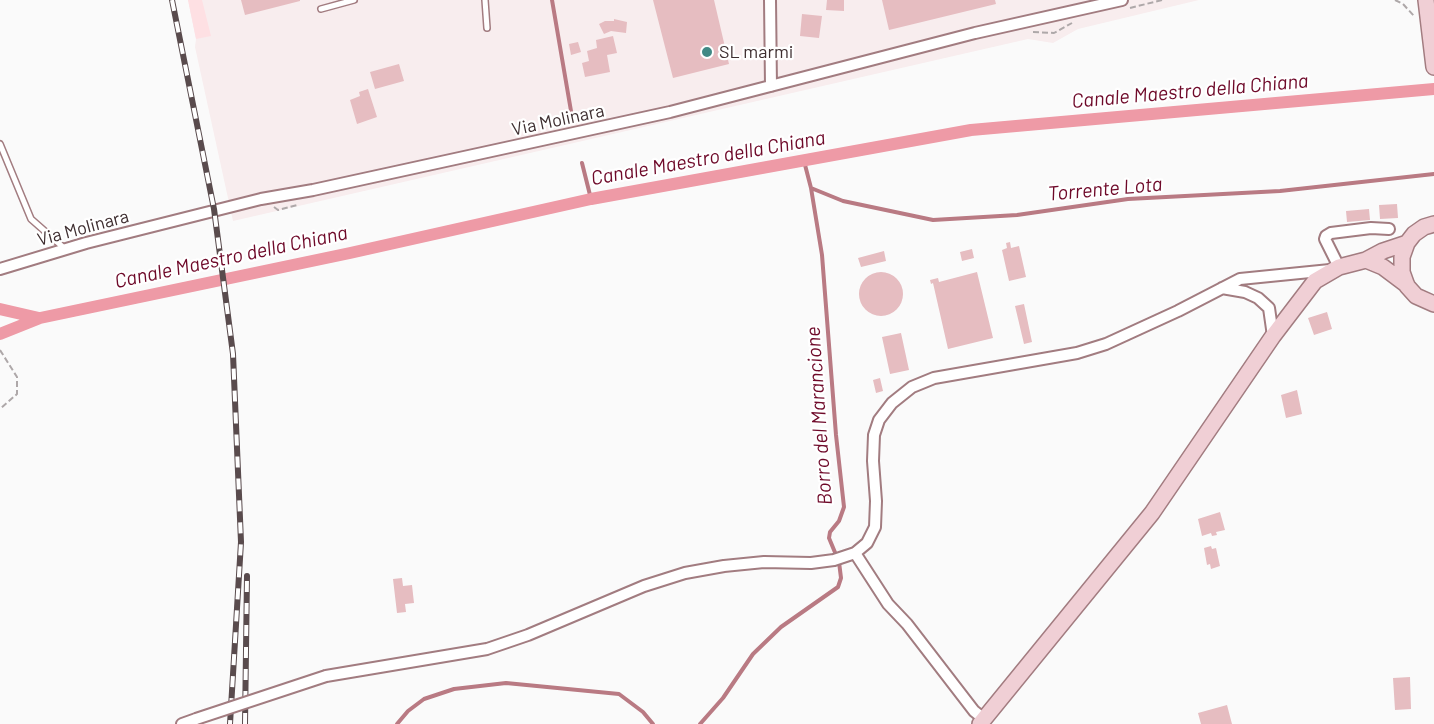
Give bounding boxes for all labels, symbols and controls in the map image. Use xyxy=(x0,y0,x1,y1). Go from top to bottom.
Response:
place label: SL marmi xyxy=(719,41,793,63)
marker: SL marmi xyxy=(700,45,714,59)
water label: Canale Maestro della Chiana xyxy=(1071,69,1309,113)
street label: Via Molinara xyxy=(510,100,606,140)
water label: Canale Maestro della Chiana xyxy=(589,126,827,190)
water label: Torrente Lota xyxy=(1047,172,1163,206)
street label: Via Molinara xyxy=(35,205,131,251)
water label: Canale Maestro della Chiana xyxy=(112,221,350,293)
water label: Borro del Marancione xyxy=(801,326,837,506)

